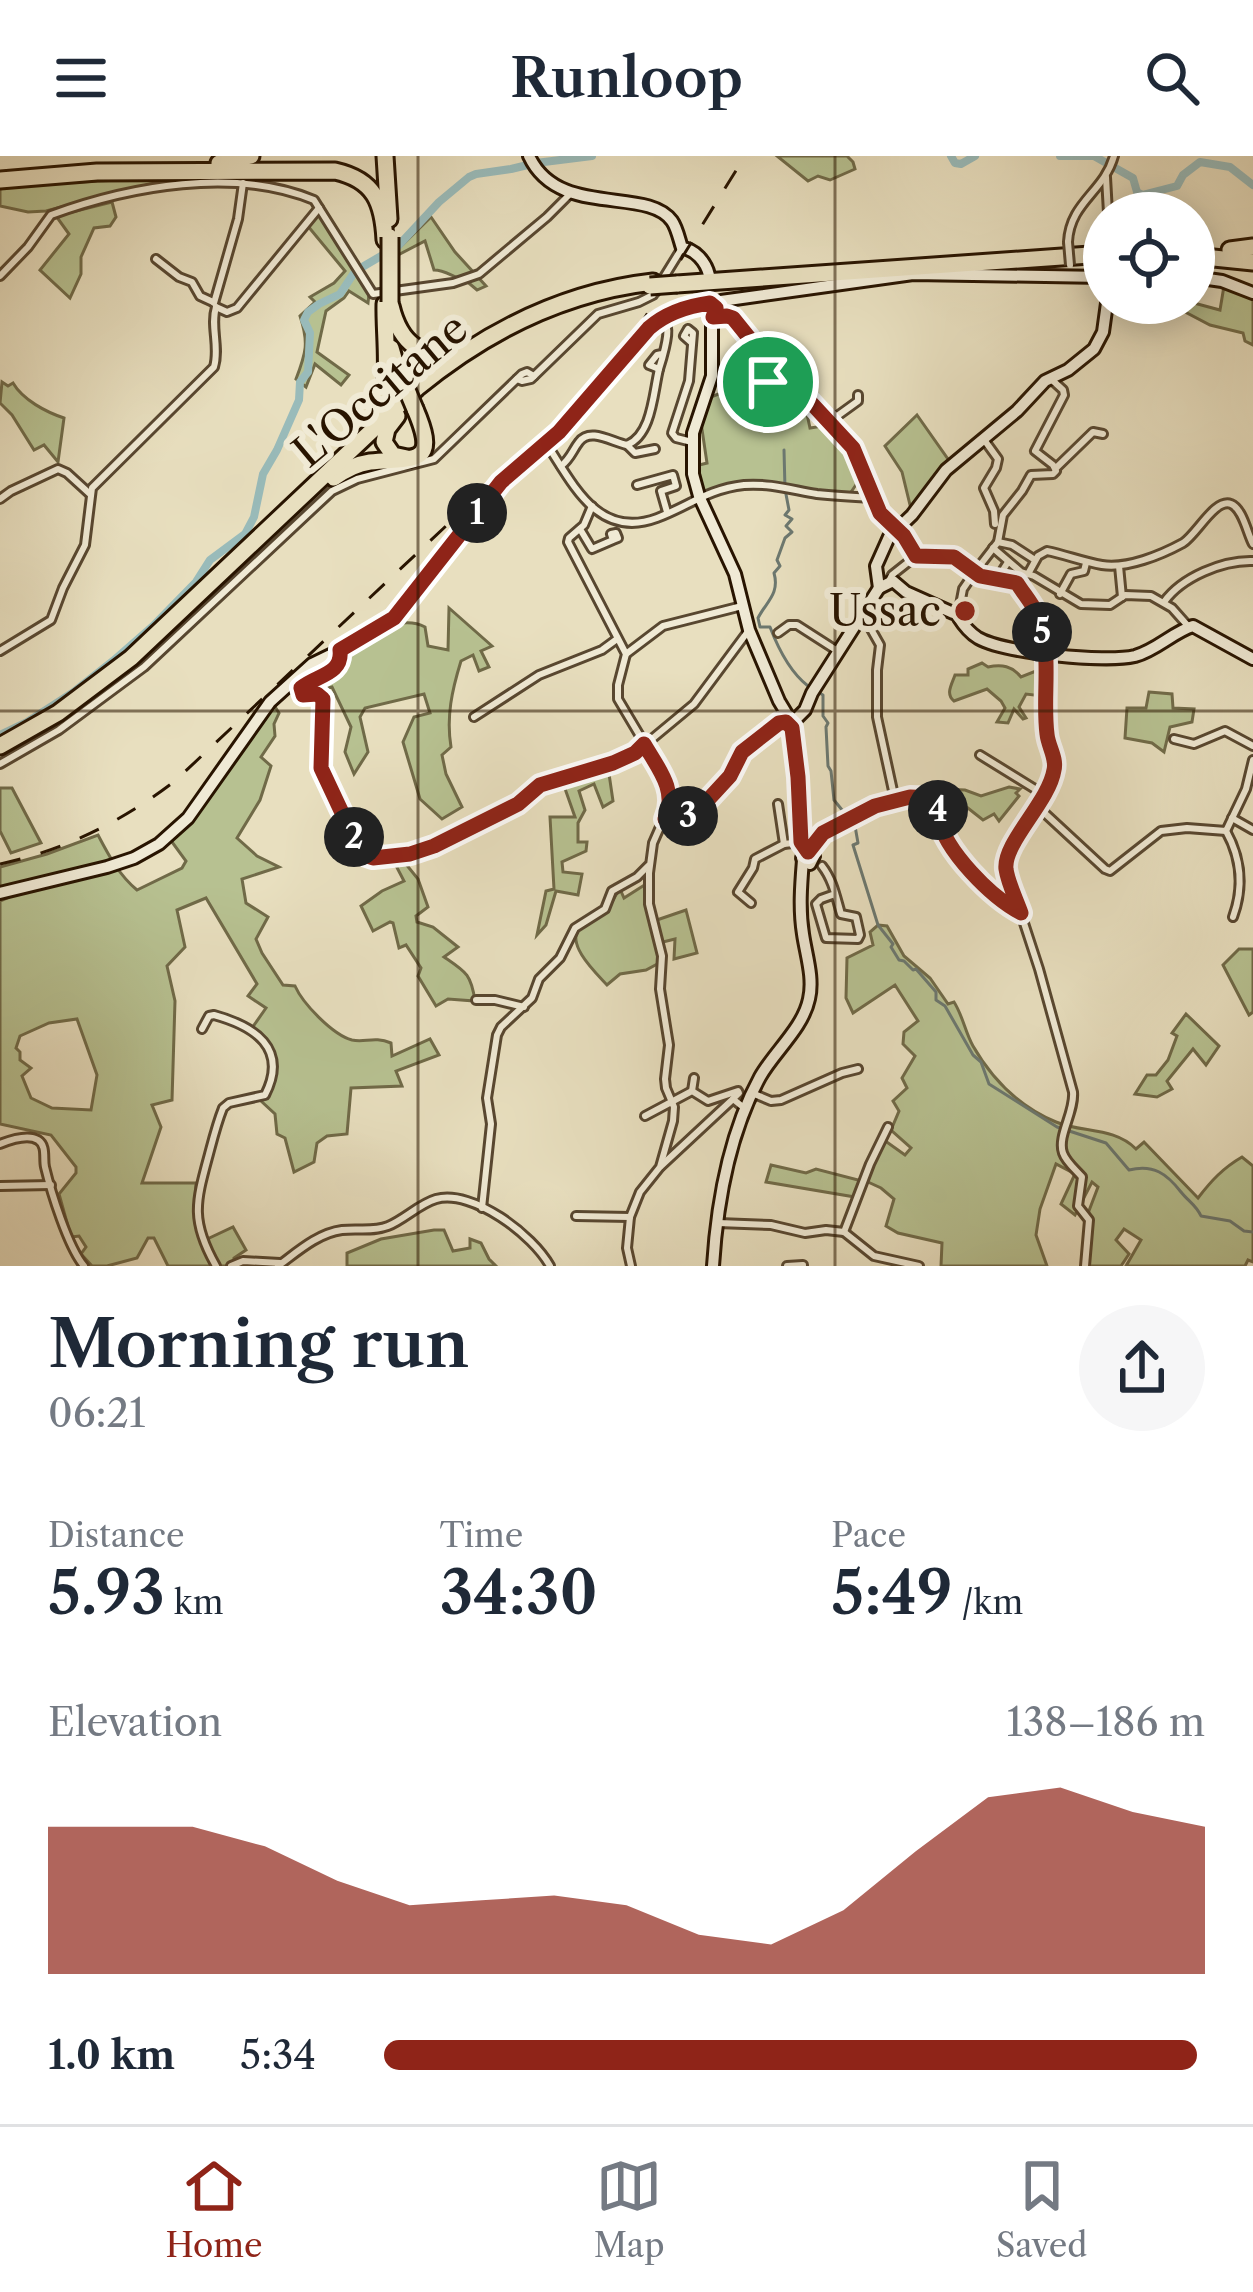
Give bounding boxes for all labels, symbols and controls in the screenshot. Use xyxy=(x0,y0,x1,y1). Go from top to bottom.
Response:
icon: menu xyxy=(48,45,114,111)
text: Runloop xyxy=(510,45,743,111)
icon: search xyxy=(1139,45,1205,111)
map controls xyxy=(1083,192,1215,324)
button: locate xyxy=(1083,192,1215,324)
street label: L'Occitane xyxy=(282,302,478,478)
pin xyxy=(717,331,819,433)
icon: arrive xyxy=(735,349,801,415)
pin: 1 xyxy=(447,483,507,543)
text: 1 xyxy=(470,492,484,533)
place label: Ussac xyxy=(829,585,941,637)
marker: Ussac xyxy=(952,598,978,624)
pin: 5 xyxy=(1012,602,1072,662)
text: 5 xyxy=(1033,611,1051,652)
pin: 4 xyxy=(908,780,968,840)
pin: 3 xyxy=(658,786,718,846)
text: 4 xyxy=(928,789,948,830)
text: 3 xyxy=(679,795,697,836)
pin: 2 xyxy=(324,807,384,867)
text: 2 xyxy=(344,816,364,857)
text: Morning run xyxy=(48,1303,469,1384)
button: share xyxy=(1079,1305,1205,1431)
text: 06:21 xyxy=(48,1389,145,1437)
text: Distance xyxy=(48,1515,185,1556)
text: Time xyxy=(440,1515,523,1556)
text: Pace xyxy=(831,1515,906,1556)
text: 5.93 xyxy=(48,1556,165,1630)
text: 34:30 xyxy=(440,1556,598,1630)
text: 5:49 xyxy=(831,1556,953,1630)
text: km xyxy=(165,1582,224,1623)
text: /km xyxy=(953,1582,1023,1623)
text: Elevation xyxy=(48,1698,222,1746)
text: 138–186 m xyxy=(1006,1698,1205,1746)
text: 1.0 km xyxy=(48,2031,175,2079)
text: 5:34 xyxy=(240,2031,316,2079)
tab: Home xyxy=(166,2153,263,2266)
tab: Map xyxy=(594,2153,665,2266)
tab: Saved xyxy=(996,2153,1087,2266)

